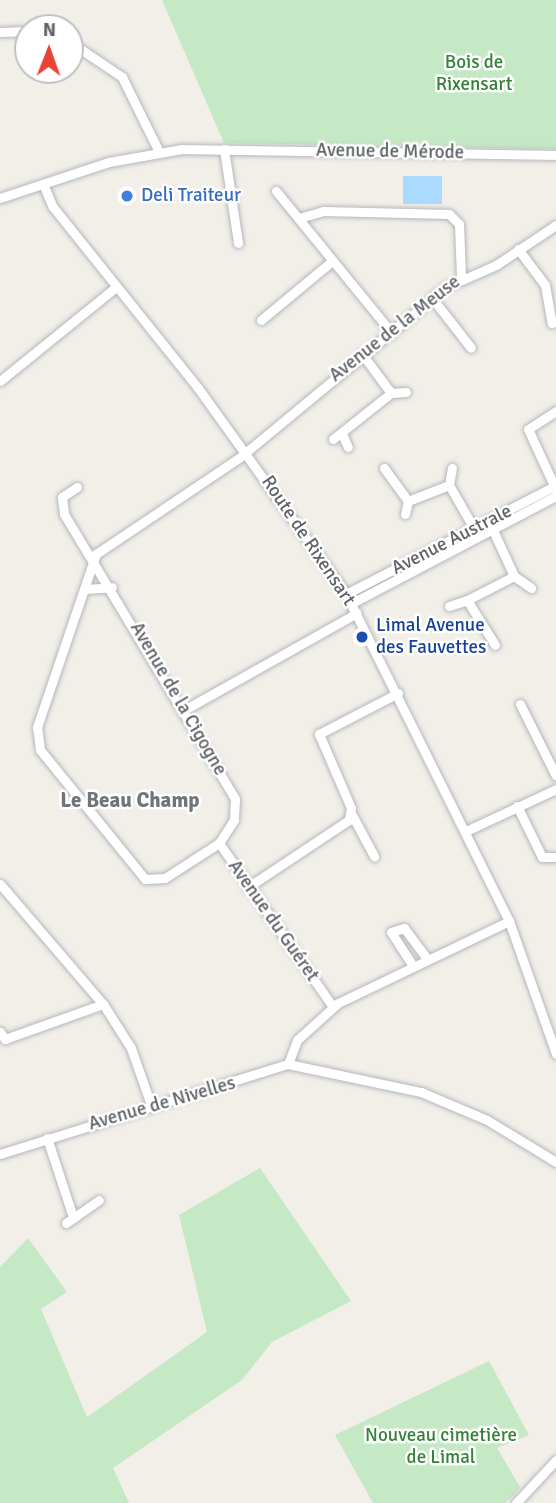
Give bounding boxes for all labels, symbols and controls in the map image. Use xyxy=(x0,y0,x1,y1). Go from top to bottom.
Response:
north arrow xyxy=(14,14,84,84)
text: N xyxy=(43,18,56,42)
park label: Bois de Rixensart xyxy=(436,52,512,96)
street label: Avenue de Mérode xyxy=(316,139,464,165)
place label: Deli Traiteur xyxy=(141,185,241,207)
marker: Deli Traiteur xyxy=(119,188,135,204)
street label: Avenue de la Meuse xyxy=(325,271,465,387)
street label: Route de Rixensart xyxy=(256,472,360,610)
street label: Avenue Australe xyxy=(388,500,516,580)
place label: Limal Avenue des Fauvettes xyxy=(376,615,486,659)
street label: Avenue de la Cigogne xyxy=(125,618,231,780)
marker: Limal Avenue des Fauvettes xyxy=(354,629,370,645)
district label: Le Beau Champ xyxy=(60,787,200,813)
street label: Avenue du Guéret xyxy=(223,856,323,986)
street label: Avenue de Nivelles xyxy=(86,1072,238,1136)
park label: Nouveau cimetière de Limal xyxy=(365,1425,517,1469)

